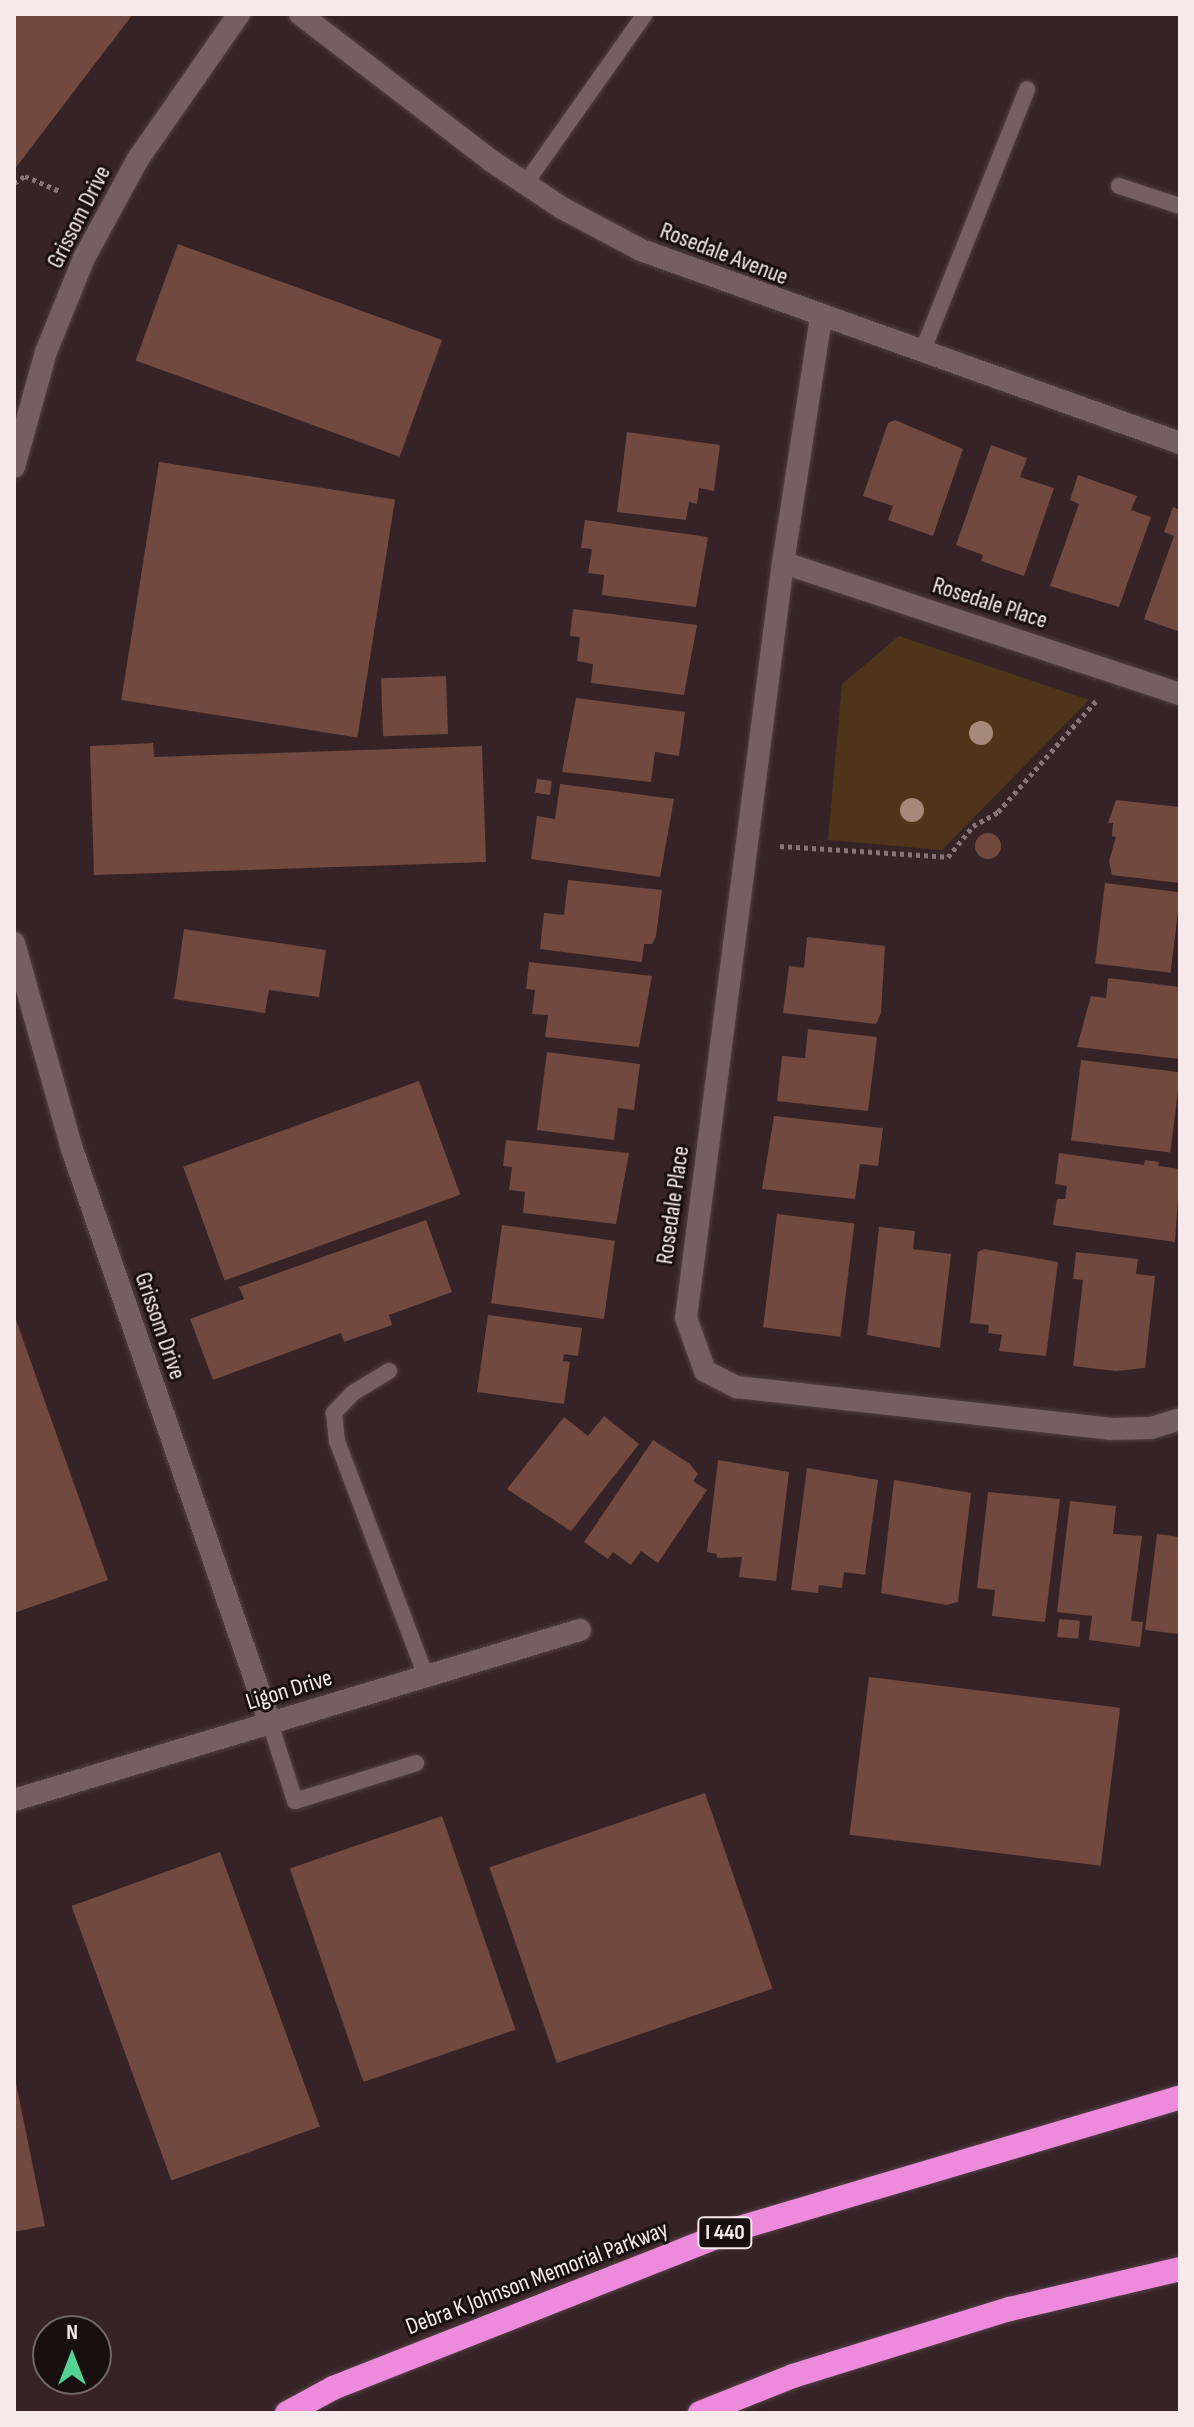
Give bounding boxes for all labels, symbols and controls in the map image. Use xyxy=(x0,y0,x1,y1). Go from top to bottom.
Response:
street label: Grissom Drive xyxy=(41,161,117,273)
street label: Rosedale Avenue xyxy=(656,216,792,292)
street label: Rosedale Place xyxy=(929,571,1051,635)
street label: Rosedale Place xyxy=(650,1144,696,1266)
street label: Grissom Drive xyxy=(128,1269,192,1383)
street label: Ligon Drive xyxy=(242,1663,336,1717)
street label: Debra K Johnson Memorial Parkway xyxy=(402,2215,672,2341)
road number: I 440 xyxy=(697,2215,753,2251)
north arrow xyxy=(32,2315,112,2395)
text: N xyxy=(66,2319,78,2346)

